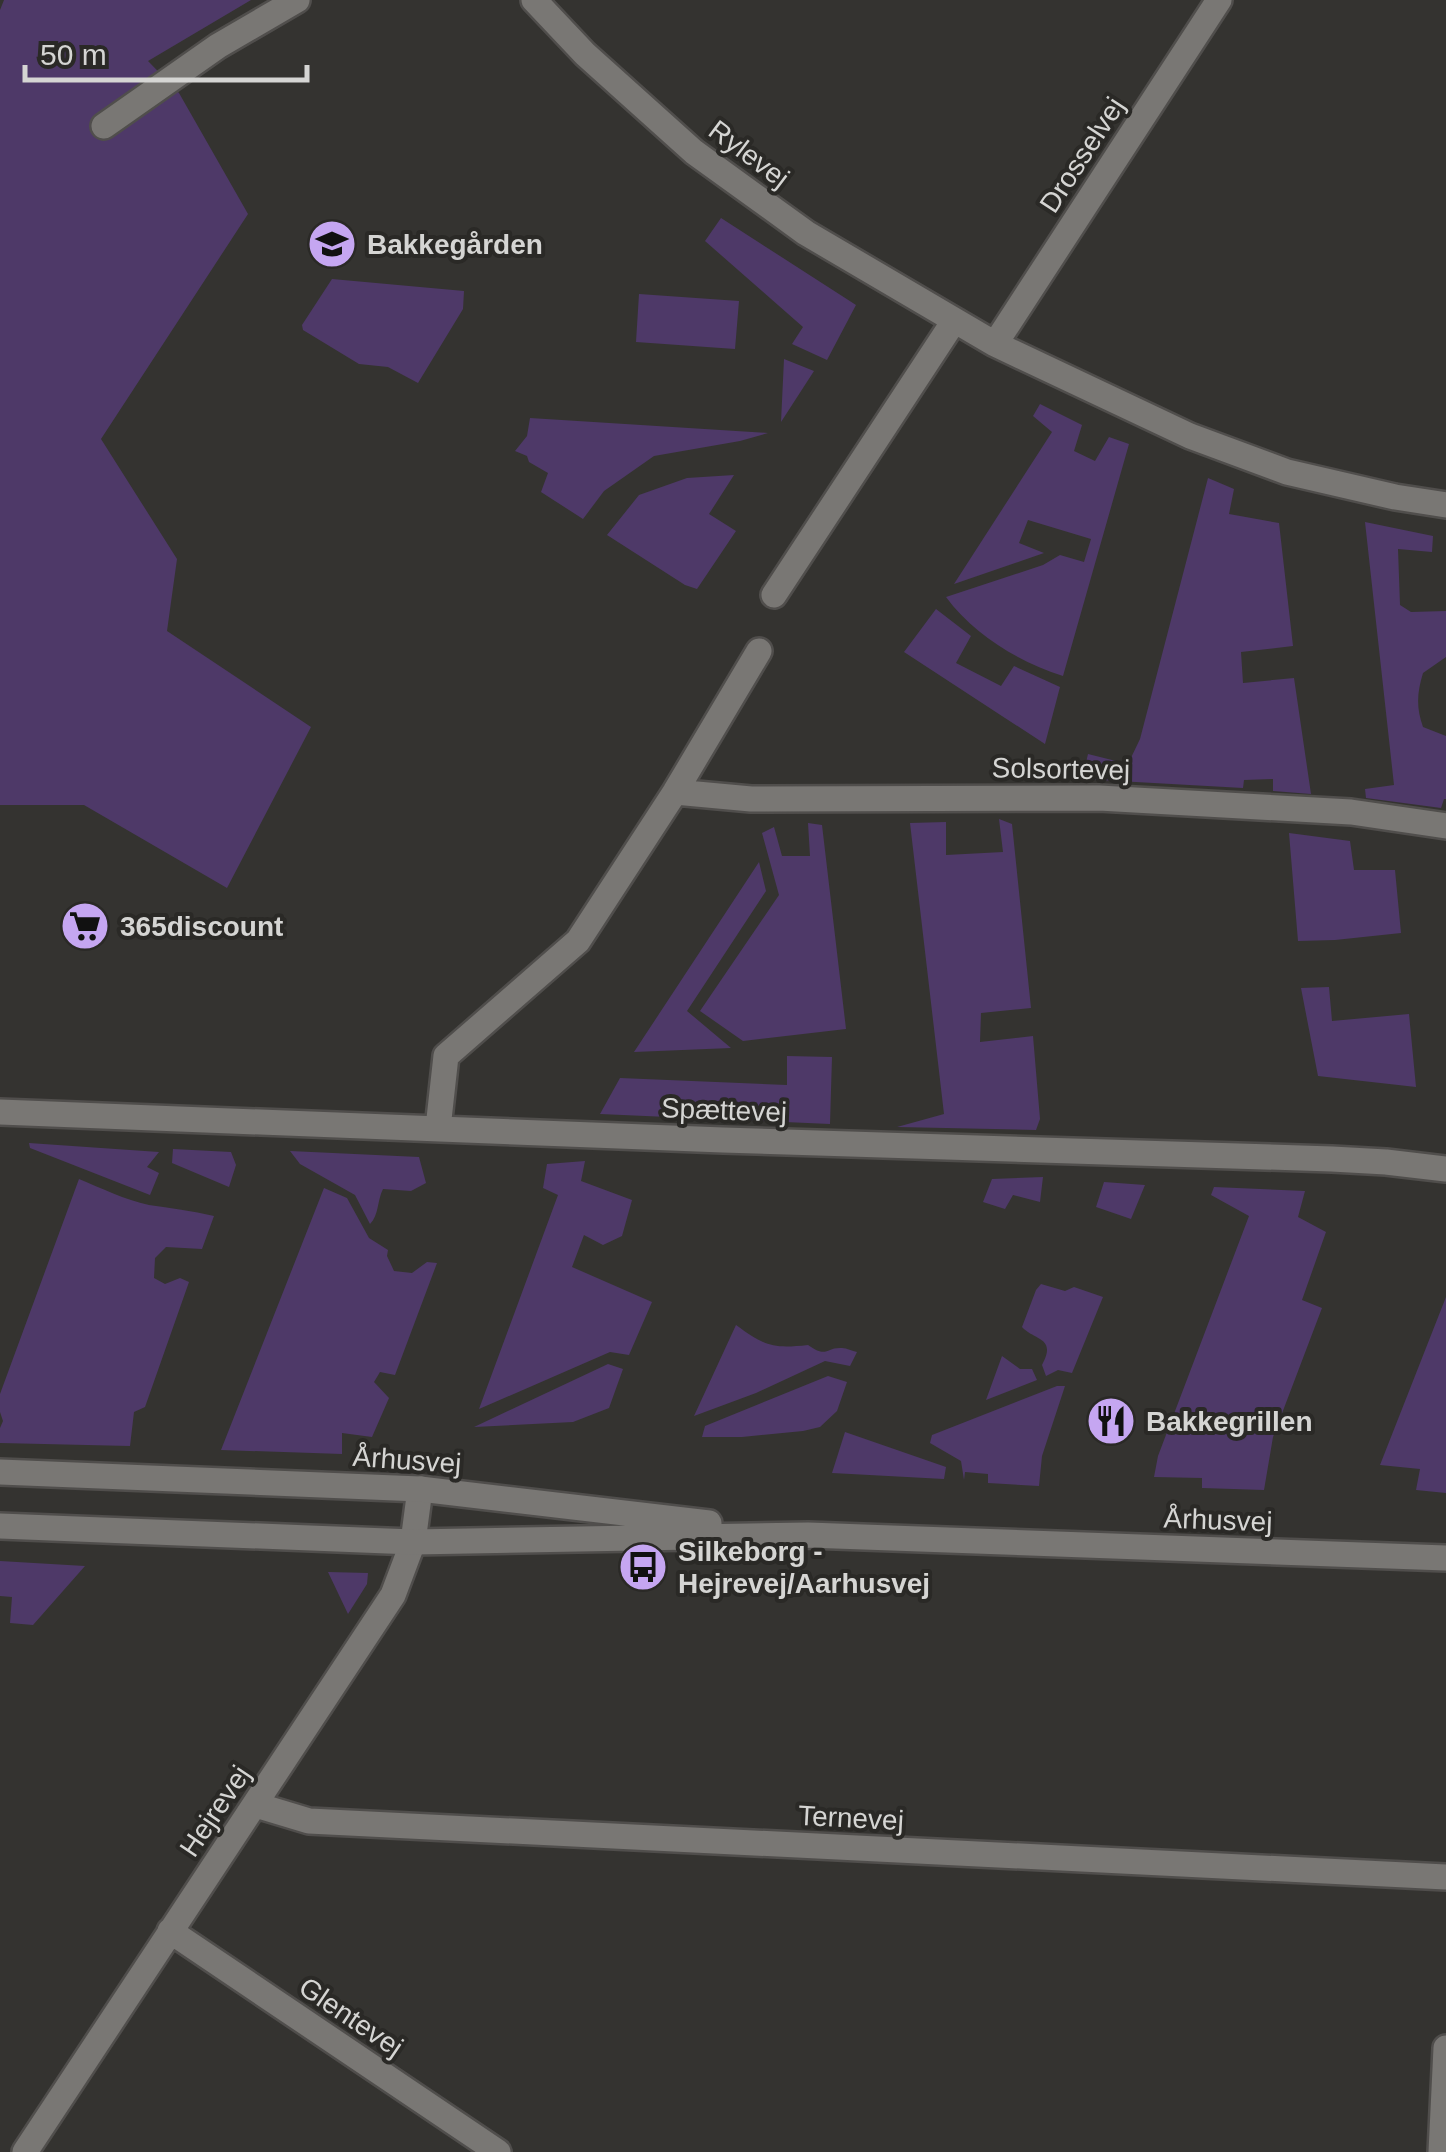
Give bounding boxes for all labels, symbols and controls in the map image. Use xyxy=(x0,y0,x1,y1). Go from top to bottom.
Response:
scale bar xyxy=(25,20,308,82)
text: 50 m xyxy=(40,38,107,71)
street label: Drosselvej xyxy=(1033,92,1131,218)
street label: Rylevej xyxy=(703,114,795,194)
school or university icon: Bakkegården xyxy=(306,218,358,270)
place label: Bakkegården xyxy=(367,229,543,260)
street label: Solsortevej xyxy=(991,752,1131,786)
supermarket icon: 365discount xyxy=(59,900,111,952)
place label: 365discount xyxy=(120,911,283,942)
street label: Spættevej xyxy=(660,1092,788,1128)
restaurant icon: Bakkegrillen xyxy=(1085,1395,1137,1447)
place label: Bakkegrillen xyxy=(1146,1406,1313,1437)
street label: Århusvej xyxy=(352,1441,462,1479)
street label: Århusvej xyxy=(1163,1503,1273,1537)
place label: Silkeborg - Hejrevej/Aarhusvej xyxy=(678,1536,930,1599)
bus stop icon: Silkeborg - Hejrevej/Aarhusvej xyxy=(617,1541,669,1593)
street label: Hejrevej xyxy=(173,1760,257,1862)
street label: Ternevej xyxy=(797,1800,905,1836)
street label: Glentevej xyxy=(293,1971,409,2063)

